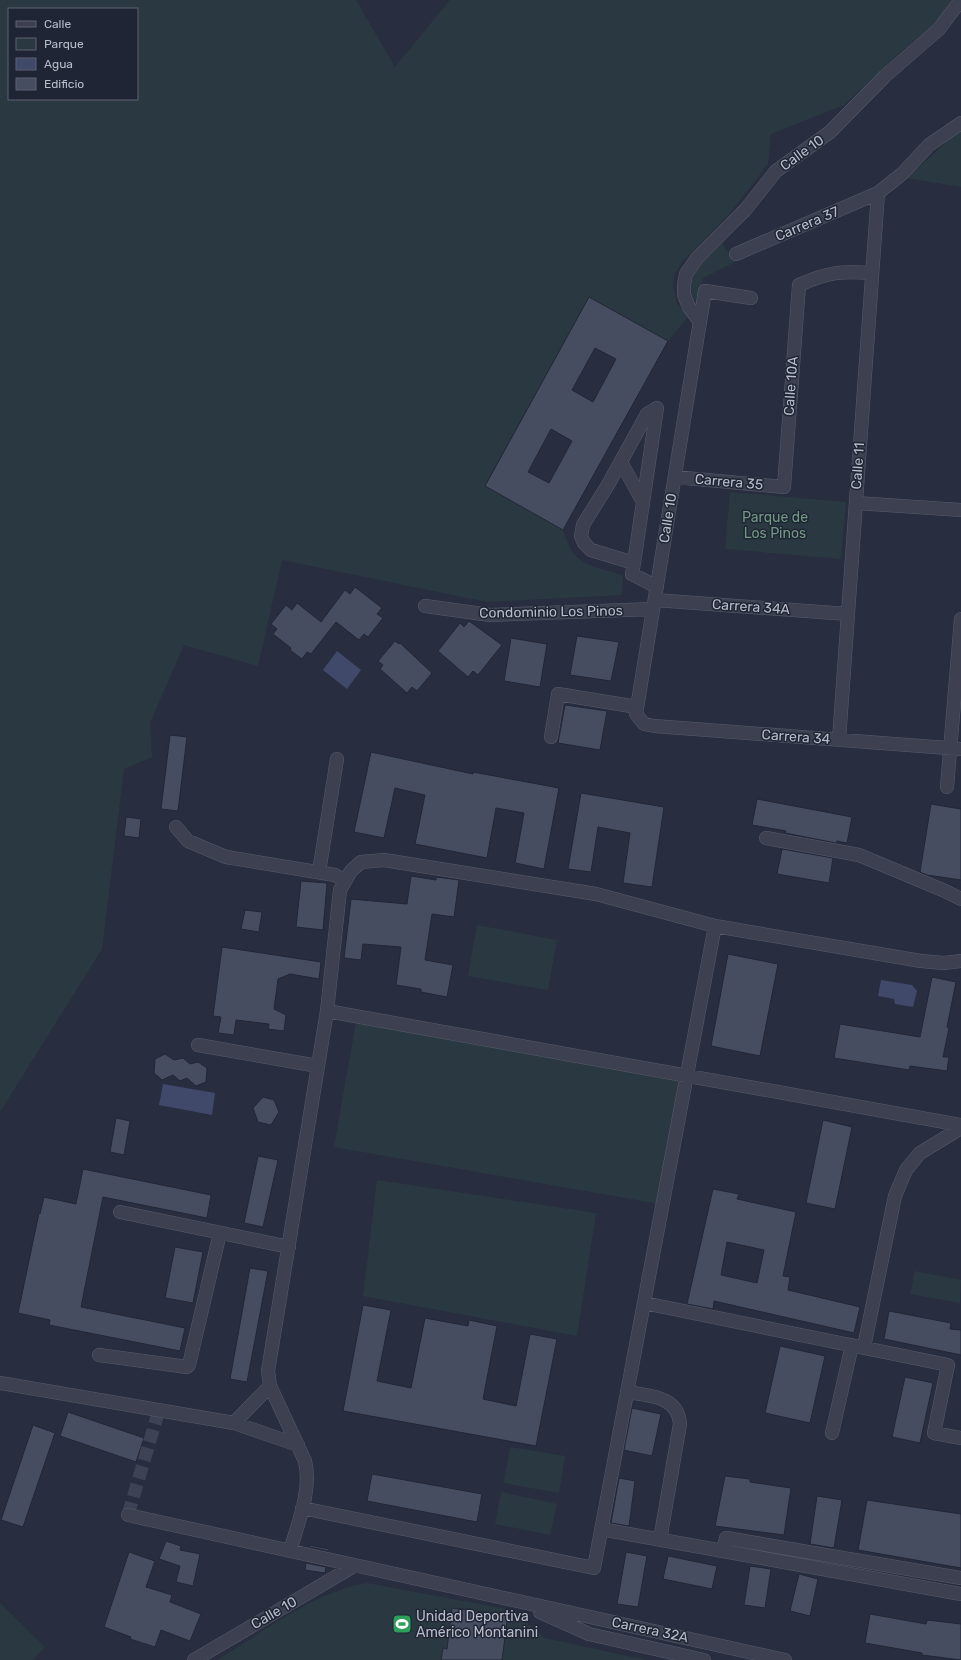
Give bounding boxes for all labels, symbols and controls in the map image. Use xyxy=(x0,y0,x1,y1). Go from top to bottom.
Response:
legend xyxy=(8,8,138,100)
text: Calle xyxy=(44,17,71,31)
text: Parque xyxy=(44,37,84,51)
text: Agua xyxy=(44,57,73,71)
text: Edificio xyxy=(44,77,84,91)
street label: Calle 10 xyxy=(777,131,827,175)
street label: Carrera 37 xyxy=(773,203,841,245)
street label: Calle 10A xyxy=(780,355,802,416)
street label: Calle 11 xyxy=(848,442,868,490)
street label: Carrera 35 xyxy=(694,471,764,493)
street label: Calle 10 xyxy=(656,492,680,544)
park label: Parque de Los Pinos xyxy=(742,509,808,542)
street label: Carrera 34A xyxy=(711,596,791,618)
street label: Condominio Los Pinos xyxy=(479,602,623,622)
street label: Carrera 34 xyxy=(761,726,831,748)
street label: Calle 10 xyxy=(248,1593,300,1633)
place label: Unidad Deportiva Américo Montanini xyxy=(416,1608,538,1641)
sports icon: Unidad Deportiva Américo Montanini xyxy=(391,1613,413,1635)
street label: Carrera 32A xyxy=(610,1614,690,1647)

